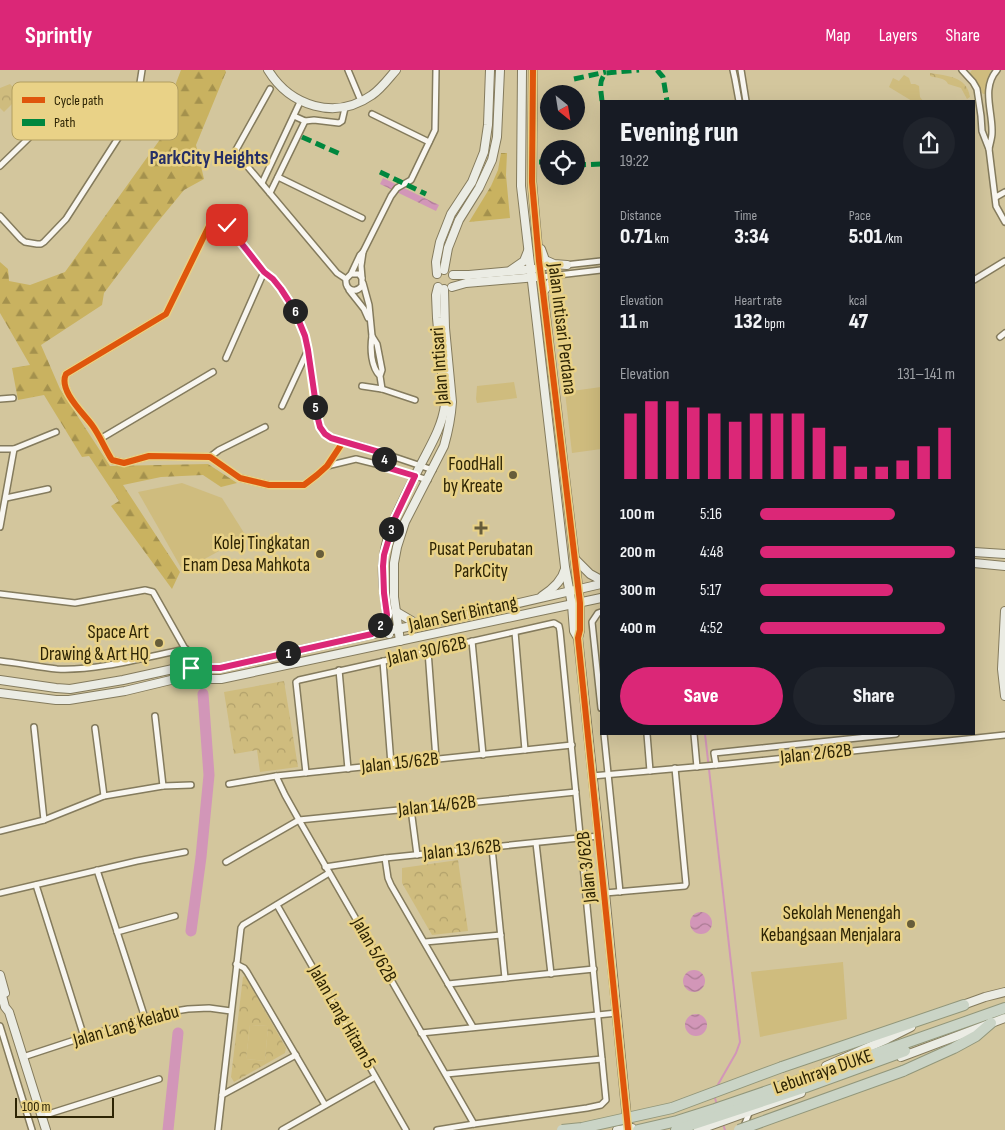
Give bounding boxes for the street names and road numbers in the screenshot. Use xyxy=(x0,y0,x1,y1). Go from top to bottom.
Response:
street label: Jalan Intisari Perdana xyxy=(542,261,581,396)
street label: Jalan Intisari xyxy=(426,326,454,407)
street label: Jalan Seri Bintang xyxy=(406,591,520,637)
street label: Jalan 30/62B xyxy=(385,631,468,671)
street label: Jalan 2/62B xyxy=(778,739,853,769)
street label: Jalan 15/62B xyxy=(359,747,440,779)
street label: Jalan 14/62B xyxy=(396,790,477,822)
street label: Jalan 3/62B xyxy=(572,830,602,905)
street label: Jalan 13/62B xyxy=(421,834,502,866)
street label: Jalan 5/62B xyxy=(346,913,402,987)
street label: Jalan Lang Hitam 5 xyxy=(303,960,381,1073)
street label: Jalan Lang Kelabu xyxy=(70,1000,181,1052)
street label: Lebuhraya DUKE xyxy=(770,1044,876,1100)

